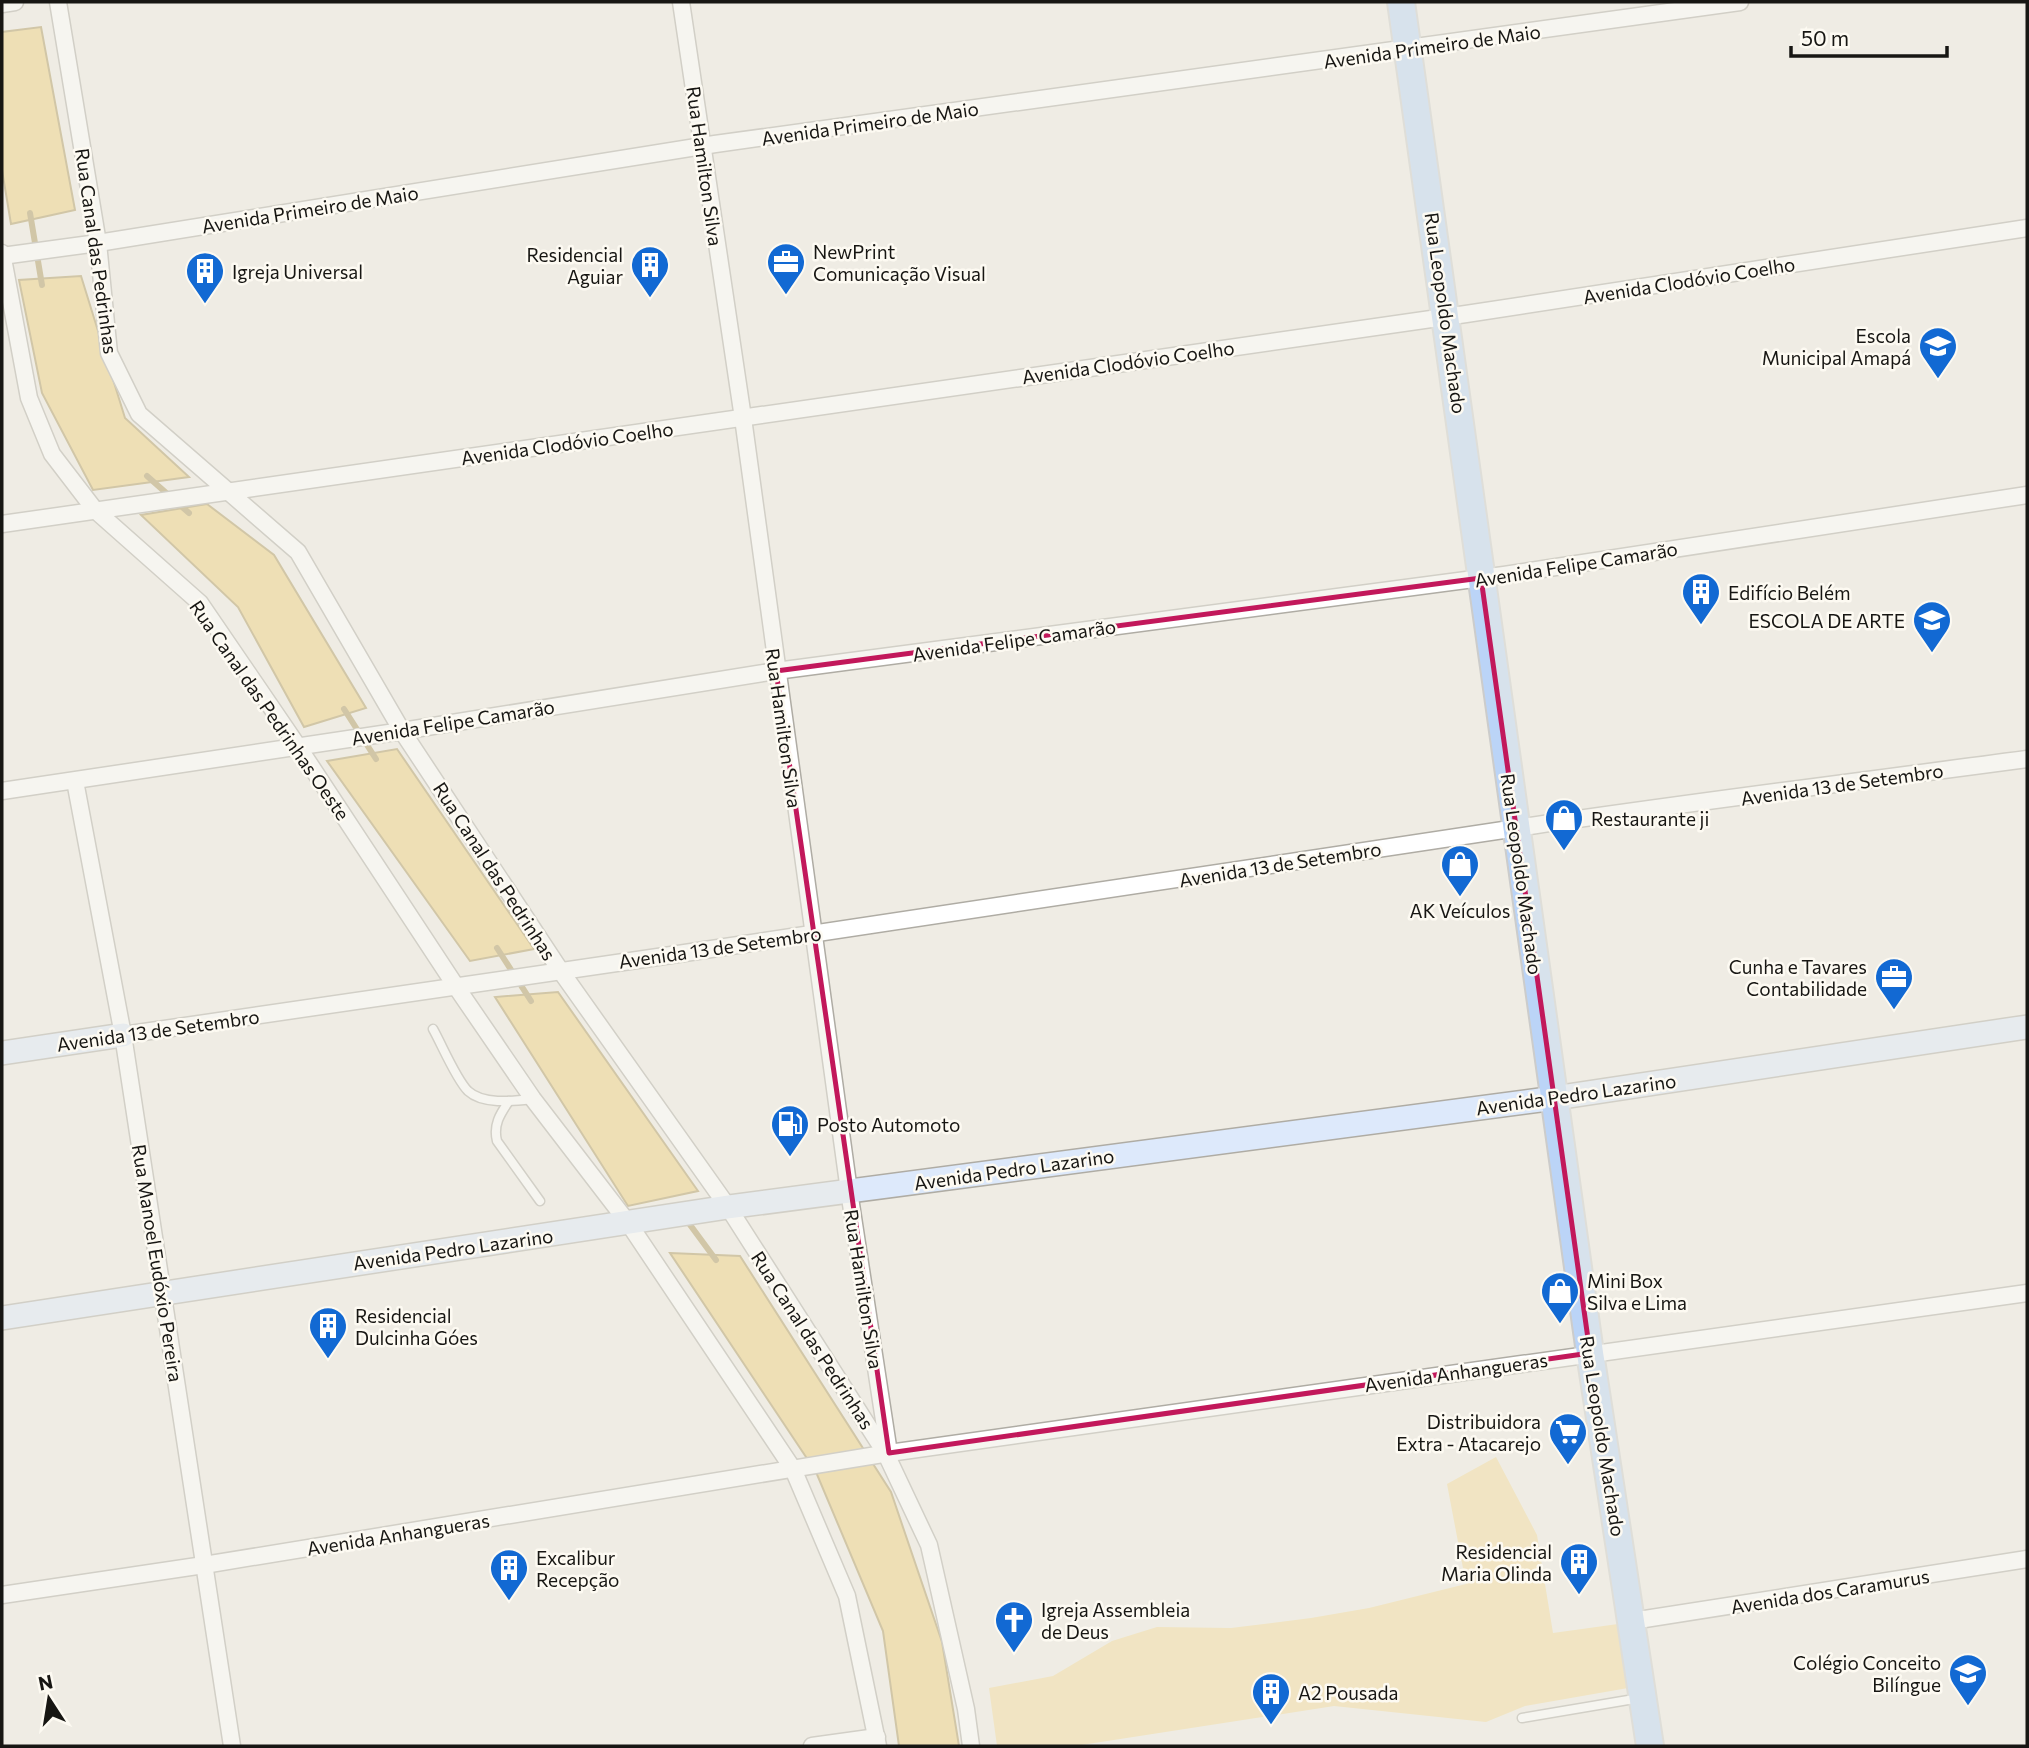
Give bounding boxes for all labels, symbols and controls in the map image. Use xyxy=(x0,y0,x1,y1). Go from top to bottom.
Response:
scale bar xyxy=(1791,14,1947,58)
street label: Avenida Primeiro de Maio xyxy=(1322,19,1542,73)
text: 50 m xyxy=(1801,25,1849,50)
street label: Rua Hamilton Silva xyxy=(682,85,728,247)
street label: Avenida Primeiro de Maio xyxy=(760,96,980,150)
street label: Rua Canal das Pedrinhas xyxy=(71,147,123,355)
street label: Avenida Primeiro de Maio xyxy=(200,181,420,237)
street label: Rua Leopoldo Machado xyxy=(1420,211,1472,415)
place label: NewPrint Comunicação Visual xyxy=(813,240,986,285)
office icon: NewPrint Comunicação Visual xyxy=(765,241,807,296)
place label: Residencial Aguiar xyxy=(526,243,623,288)
building icon: Residencial Aguiar xyxy=(629,244,671,299)
building icon: Igreja Universal xyxy=(184,250,226,305)
street label: Avenida Clodóvio Coelho xyxy=(1581,252,1797,308)
place label: Igreja Universal xyxy=(232,260,363,283)
place label: Escola Municipal Amapá xyxy=(1762,324,1911,369)
school or university icon: Escola Municipal Amapá xyxy=(1917,325,1959,380)
street label: Avenida Clodóvio Coelho xyxy=(1020,336,1236,388)
street label: Avenida Clodóvio Coelho xyxy=(459,417,675,469)
street label: Avenida Felipe Camarão xyxy=(1473,537,1679,591)
building icon: Edifício Belém xyxy=(1680,571,1722,626)
place label: Edifício Belém xyxy=(1728,581,1851,604)
street label: Rua Canal das Pedrinhas Oeste xyxy=(185,596,355,824)
school or university icon: ESCOLA DE ARTE xyxy=(1911,599,1953,654)
place label: ESCOLA DE ARTE xyxy=(1749,609,1905,632)
street label: Avenida Felipe Camarão xyxy=(911,614,1117,666)
street label: Rua Hamilton Silva xyxy=(761,647,807,809)
street label: Avenida Felipe Camarão xyxy=(350,695,556,749)
street label: Avenida 13 de Setembro xyxy=(1739,758,1945,810)
street label: Rua Leopoldo Machado xyxy=(1496,772,1548,976)
street label: Rua Canal das Pedrinhas xyxy=(429,778,561,964)
shop icon: Restaurante ji xyxy=(1543,797,1585,852)
place label: Restaurante ji xyxy=(1591,807,1709,830)
street label: Avenida 13 de Setembro xyxy=(1177,837,1383,891)
shop icon: AK Veículos xyxy=(1439,843,1481,898)
place label: AK Veículos xyxy=(1410,899,1510,922)
street label: Avenida 13 de Setembro xyxy=(617,921,823,973)
place label: Cunha e Tavares Contabilidade xyxy=(1729,955,1867,1000)
office icon: Cunha e Tavares Contabilidade xyxy=(1873,956,1915,1011)
street label: Avenida 13 de Setembro xyxy=(55,1004,261,1056)
street label: Avenida Pedro Lazarino xyxy=(1474,1069,1678,1119)
fuel station icon: Posto Automoto xyxy=(769,1103,811,1158)
place label: Posto Automoto xyxy=(817,1113,960,1136)
street label: Rua Manoel Eudóxio Pereira xyxy=(128,1142,188,1384)
street label: Avenida Pedro Lazarino xyxy=(912,1144,1116,1194)
street label: Rua Hamilton Silva xyxy=(840,1208,888,1370)
street label: Avenida Pedro Lazarino xyxy=(351,1224,555,1274)
street label: Rua Canal das Pedrinhas xyxy=(747,1247,879,1433)
place label: Mini Box Silva e Lima xyxy=(1587,1269,1687,1314)
shop icon: Mini Box Silva e Lima xyxy=(1539,1270,1581,1325)
place label: Residencial Dulcinha Góes xyxy=(355,1304,478,1349)
building icon: Residencial Dulcinha Góes xyxy=(307,1305,349,1360)
street label: Rua Leopoldo Machado xyxy=(1576,1334,1630,1538)
street label: Avenida Anhangueras xyxy=(1363,1348,1549,1396)
place label: Distribuidora Extra - Atacarejo xyxy=(1396,1410,1541,1455)
supermarket icon: Distribuidora Extra - Atacarejo xyxy=(1547,1411,1589,1466)
street label: Avenida Anhangueras xyxy=(305,1508,491,1560)
place label: Residencial Maria Olinda xyxy=(1441,1540,1552,1585)
building icon: Residencial Maria Olinda xyxy=(1558,1541,1600,1596)
place label: Excalibur Recepção xyxy=(536,1546,619,1591)
building icon: Excalibur Recepção xyxy=(488,1547,530,1602)
street label: Avenida dos Caramurus xyxy=(1729,1564,1931,1618)
place label: Igreja Assembleia de Deus xyxy=(1041,1598,1190,1643)
church icon: Igreja Assembleia de Deus xyxy=(993,1599,1035,1654)
place label: Colégio Conceito Bilíngue xyxy=(1793,1651,1941,1696)
school or university icon: Colégio Conceito Bilíngue xyxy=(1947,1652,1989,1707)
north arrow xyxy=(14,1664,84,1734)
text: N xyxy=(36,1669,55,1695)
building icon: A2 Pousada xyxy=(1250,1671,1292,1726)
place label: A2 Pousada xyxy=(1298,1681,1398,1704)

